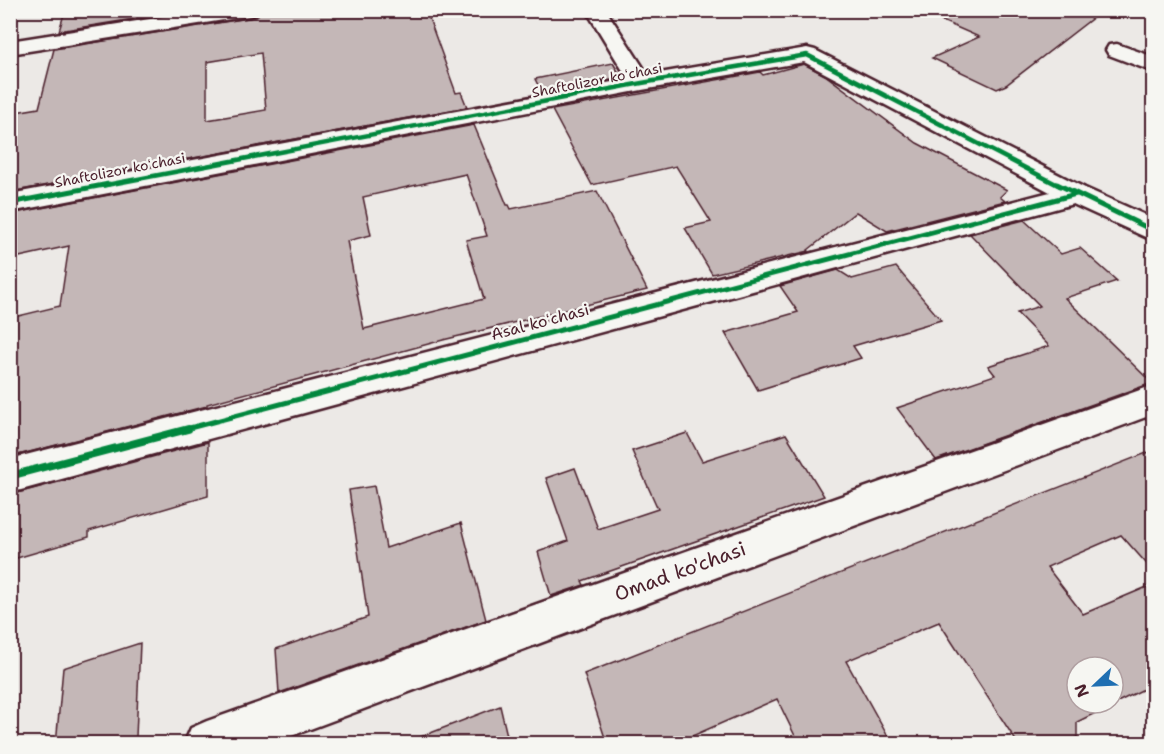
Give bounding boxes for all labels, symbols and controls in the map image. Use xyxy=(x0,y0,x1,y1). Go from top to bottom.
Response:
street label: Shaftolizor koʻchasi xyxy=(530,58,664,102)
street label: Shaftolizor koʻchasi xyxy=(53,148,187,192)
street label: Asal koʻchasi xyxy=(489,299,591,345)
street label: Omad ko'chasi xyxy=(611,535,749,607)
north arrow xyxy=(1065,655,1125,715)
text: N xyxy=(1070,681,1094,701)

